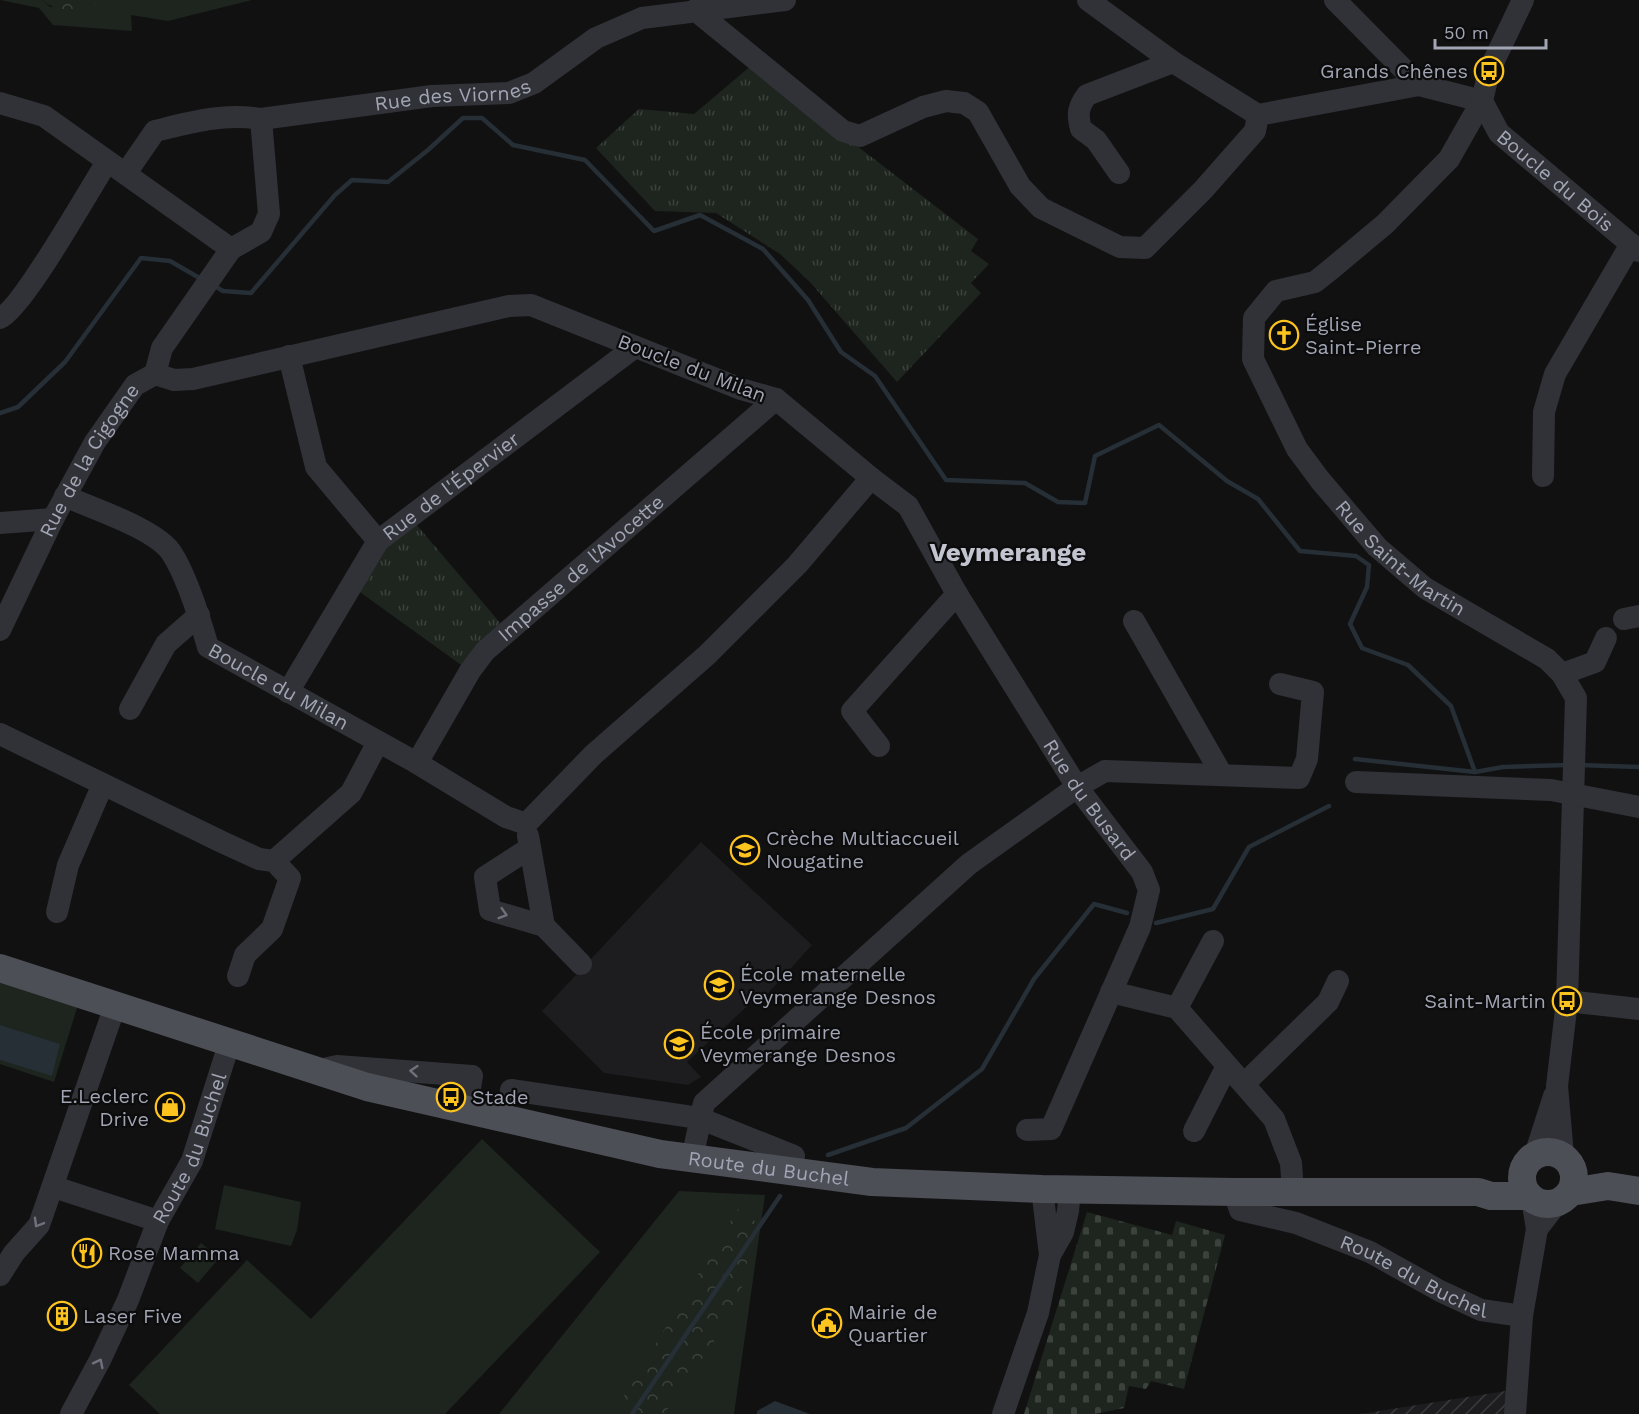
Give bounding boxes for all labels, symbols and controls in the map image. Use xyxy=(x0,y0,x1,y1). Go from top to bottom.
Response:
scale bar xyxy=(1435,12,1546,50)
text: 50 m xyxy=(1444,22,1489,43)
bus stop icon: Grands Chênes xyxy=(1473,55,1505,87)
place label: Grands Chênes xyxy=(1320,59,1468,83)
street label: Rue des Viornes xyxy=(373,73,534,116)
street label: Boucle du Bois xyxy=(1492,124,1619,237)
place label: Église Saint-Pierre xyxy=(1305,312,1421,359)
church icon: Église Saint-Pierre xyxy=(1268,319,1300,351)
street label: Boucle du Milan xyxy=(614,329,770,407)
street label: Rue de la Cigogne xyxy=(34,379,144,541)
street label: Rue de l'Épervier xyxy=(377,427,524,546)
street label: Impasse de l'Avocette xyxy=(493,490,669,646)
street label: Rue Saint-Martin xyxy=(1330,495,1470,621)
district label: Veymerange xyxy=(930,537,1086,567)
street label: Boucle du Milan xyxy=(204,638,353,735)
street label: Rue du Busard xyxy=(1038,735,1141,865)
place label: Crèche Multiaccueil Nougatine xyxy=(766,826,959,873)
school or university icon: Crèche Multiaccueil Nougatine xyxy=(729,834,761,866)
one-way arrow xyxy=(497,907,508,919)
place label: École maternelle Veymerange Desnos xyxy=(740,962,936,1009)
school or university icon: École maternelle Veymerange Desnos xyxy=(703,969,735,1001)
bus stop icon: Saint-Martin xyxy=(1551,985,1583,1017)
place label: Saint-Martin xyxy=(1424,989,1546,1013)
place label: École primaire Veymerange Desnos xyxy=(700,1020,896,1067)
school or university icon: École primaire Veymerange Desnos xyxy=(663,1028,695,1060)
one-way arrow xyxy=(409,1065,418,1078)
street label: Route du Buchel xyxy=(147,1069,231,1228)
bus stop icon: Stade xyxy=(435,1081,467,1113)
place label: E.Leclerc Drive xyxy=(60,1084,149,1131)
place label: Stade xyxy=(472,1085,529,1109)
shop icon: E.Leclerc Drive xyxy=(154,1091,186,1123)
street label: Route du Buchel xyxy=(687,1146,851,1191)
one-way arrow xyxy=(34,1217,46,1227)
street label: Route du Buchel xyxy=(1337,1229,1489,1323)
restaurant icon: Rose Mamma xyxy=(71,1237,103,1269)
place label: Rose Mamma xyxy=(108,1241,240,1265)
building icon: Laser Five xyxy=(46,1300,78,1332)
place label: Mairie de Quartier xyxy=(848,1300,938,1347)
place label: Laser Five xyxy=(83,1304,182,1328)
public building icon: Mairie de Quartier xyxy=(811,1307,843,1339)
one-way arrow xyxy=(91,1358,103,1369)

